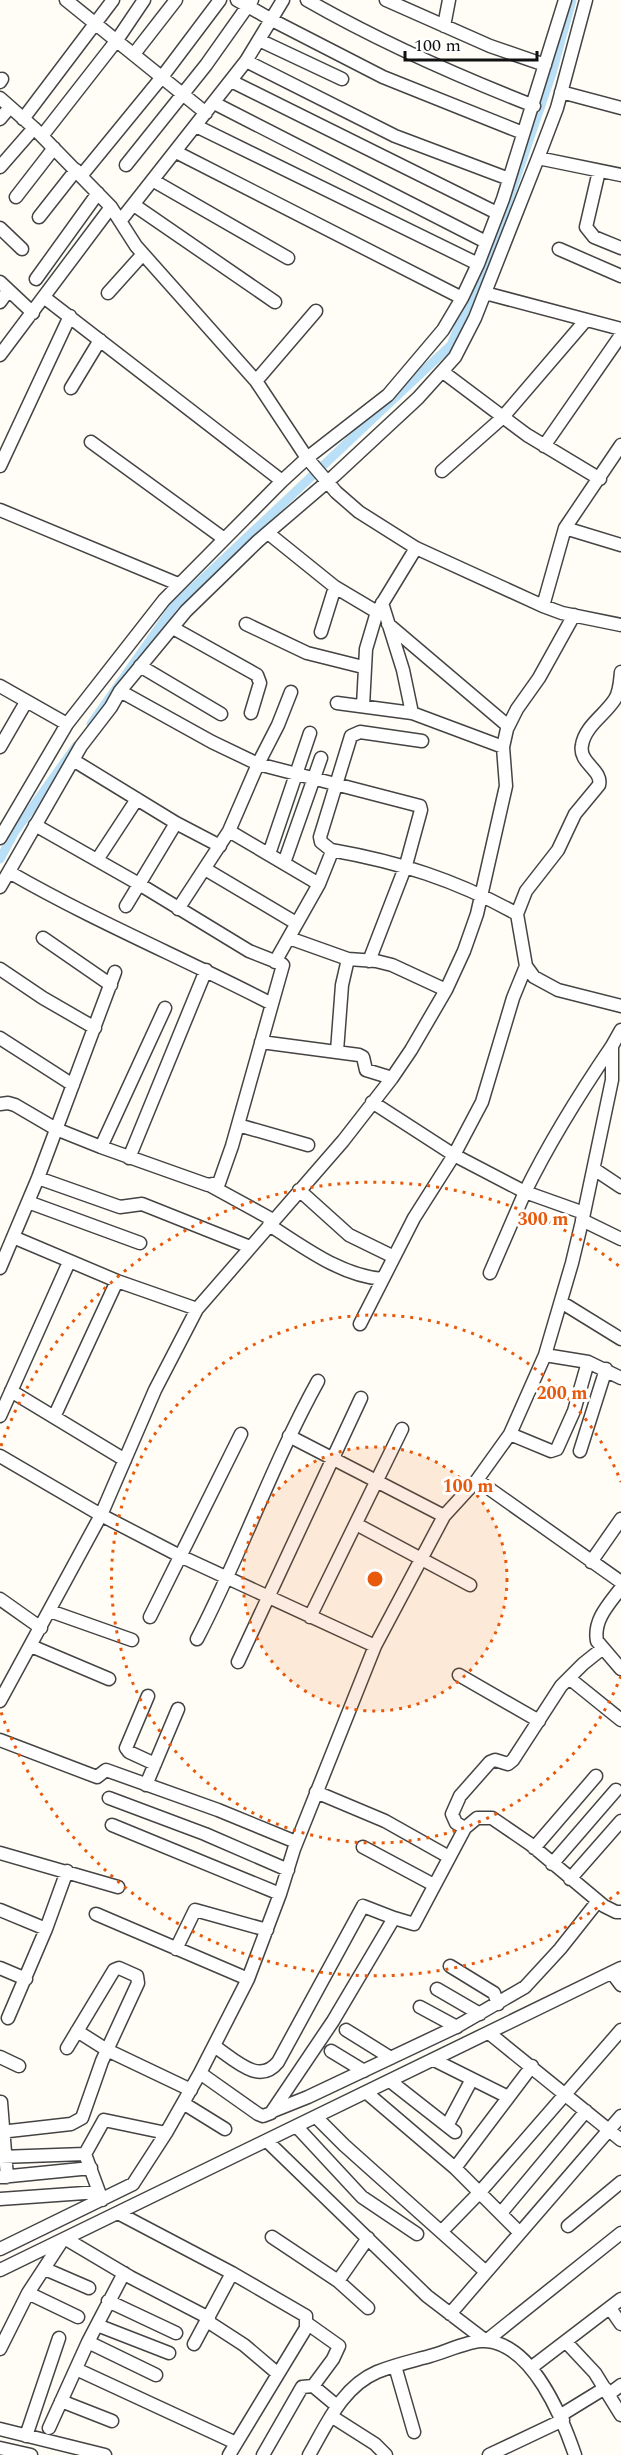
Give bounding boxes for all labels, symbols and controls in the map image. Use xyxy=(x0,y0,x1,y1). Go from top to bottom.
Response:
scale bar xyxy=(405,24,537,62)
text: 100 m xyxy=(414,32,461,59)
text: 300 m xyxy=(517,1206,569,1233)
text: 200 m xyxy=(536,1380,588,1407)
text: 100 m xyxy=(442,1473,494,1500)
centre of rings xyxy=(365,1569,385,1589)

